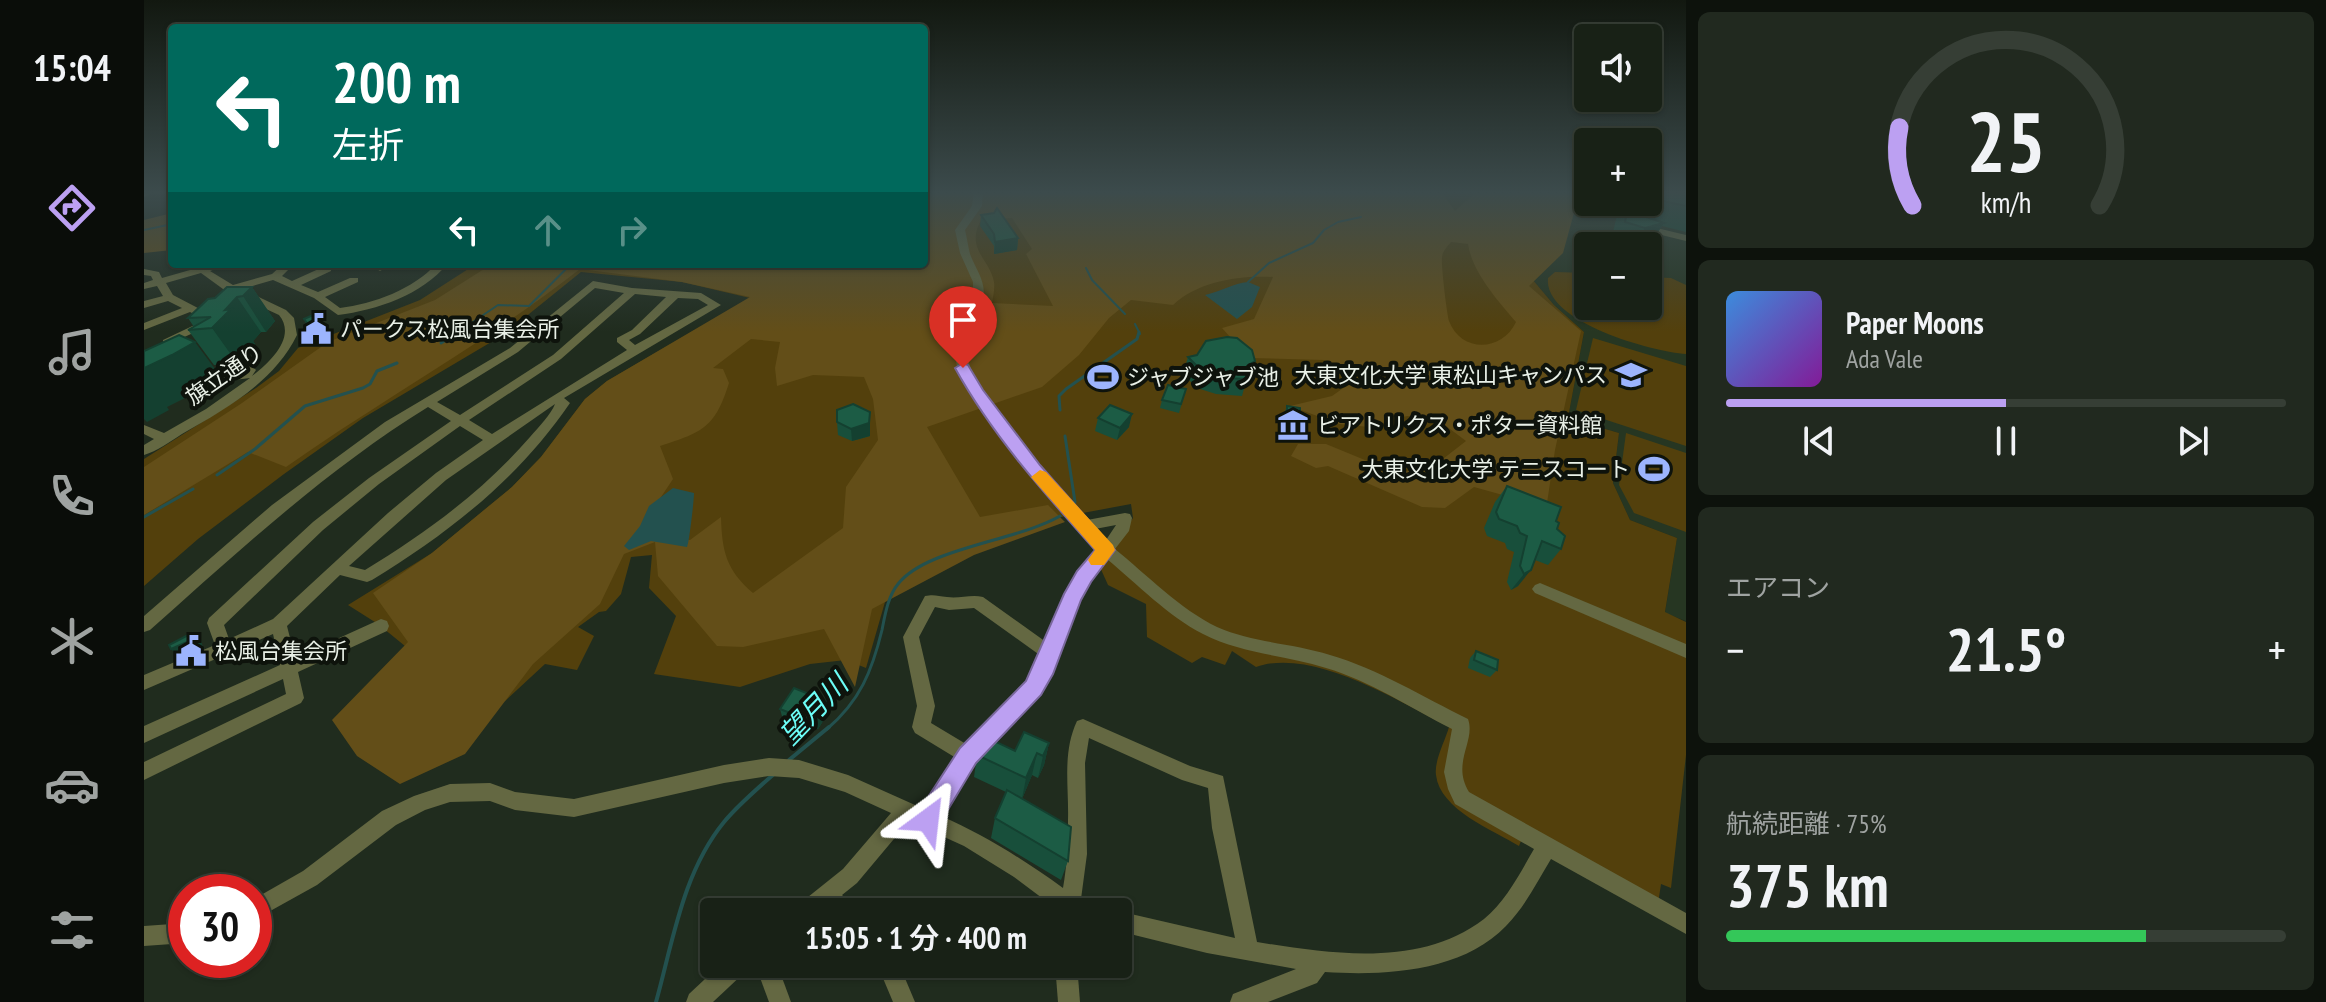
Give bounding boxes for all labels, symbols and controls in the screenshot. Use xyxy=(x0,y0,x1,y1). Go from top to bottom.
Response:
map controls xyxy=(1574,24,1662,320)
button: sound xyxy=(1574,24,1662,112)
text: 15:04 xyxy=(33,44,111,91)
text: 200 m xyxy=(332,46,461,118)
icon: left xyxy=(200,56,304,160)
text: 25 xyxy=(1966,86,2046,194)
text: 左折 xyxy=(332,121,404,168)
button: + xyxy=(1574,128,1662,216)
icon: directions xyxy=(44,180,100,236)
text: km/h xyxy=(1981,184,2031,221)
icon: left xyxy=(442,208,486,252)
icon: ahead xyxy=(526,208,570,252)
icon: right xyxy=(610,208,654,252)
button: − xyxy=(1574,232,1662,320)
pin xyxy=(929,286,997,368)
icon: arrive xyxy=(941,298,985,342)
text: Paper Moons xyxy=(1846,303,1984,342)
public building icon: パークス松風台集会所 xyxy=(299,312,333,346)
place label: パークス松風台集会所 xyxy=(340,315,559,343)
icon: music xyxy=(44,324,100,380)
street label: 旗立通り xyxy=(180,337,268,411)
text: Ada Vale xyxy=(1846,342,1923,375)
school or university icon: 大東文化大学 東松山キャンパス xyxy=(1614,358,1648,392)
sports icon: ジャブジャブ池 xyxy=(1086,360,1120,394)
place label: 大東文化大学 東松山キャンパス xyxy=(1294,361,1607,389)
place label: ジャブジャブ池 xyxy=(1127,363,1279,391)
museum icon: ビアトリクス・ポター資料館 xyxy=(1276,408,1310,442)
place label: ビアトリクス・ポター資料館 xyxy=(1317,411,1602,439)
icon: previous xyxy=(1797,419,1841,463)
icon: pause xyxy=(1984,419,2028,463)
icon: next xyxy=(2171,419,2215,463)
sports icon: 大東文化大学 テニスコート xyxy=(1637,452,1671,486)
place label: 大東文化大学 テニスコート xyxy=(1361,455,1630,483)
icon: phone xyxy=(44,468,100,524)
text: エアコン xyxy=(1726,571,1830,604)
text: 21.5° xyxy=(1946,610,2066,688)
icon: climate xyxy=(44,613,100,669)
text: − xyxy=(1726,621,1744,678)
text: + xyxy=(2268,621,2286,678)
public building icon: 松風台集会所 xyxy=(174,634,208,668)
place label: 松風台集会所 xyxy=(215,637,347,665)
water label: 望月川 xyxy=(771,664,858,752)
icon: car xyxy=(44,757,100,813)
position arrow xyxy=(886,778,970,862)
text: 航続距離 · 75% xyxy=(1726,807,1887,840)
text: 375 km xyxy=(1726,846,1889,924)
speed limit sign: 30 xyxy=(168,874,272,978)
icon: filters xyxy=(44,902,100,958)
text: 15:05 · 1 分 · 400 m xyxy=(805,918,1027,957)

